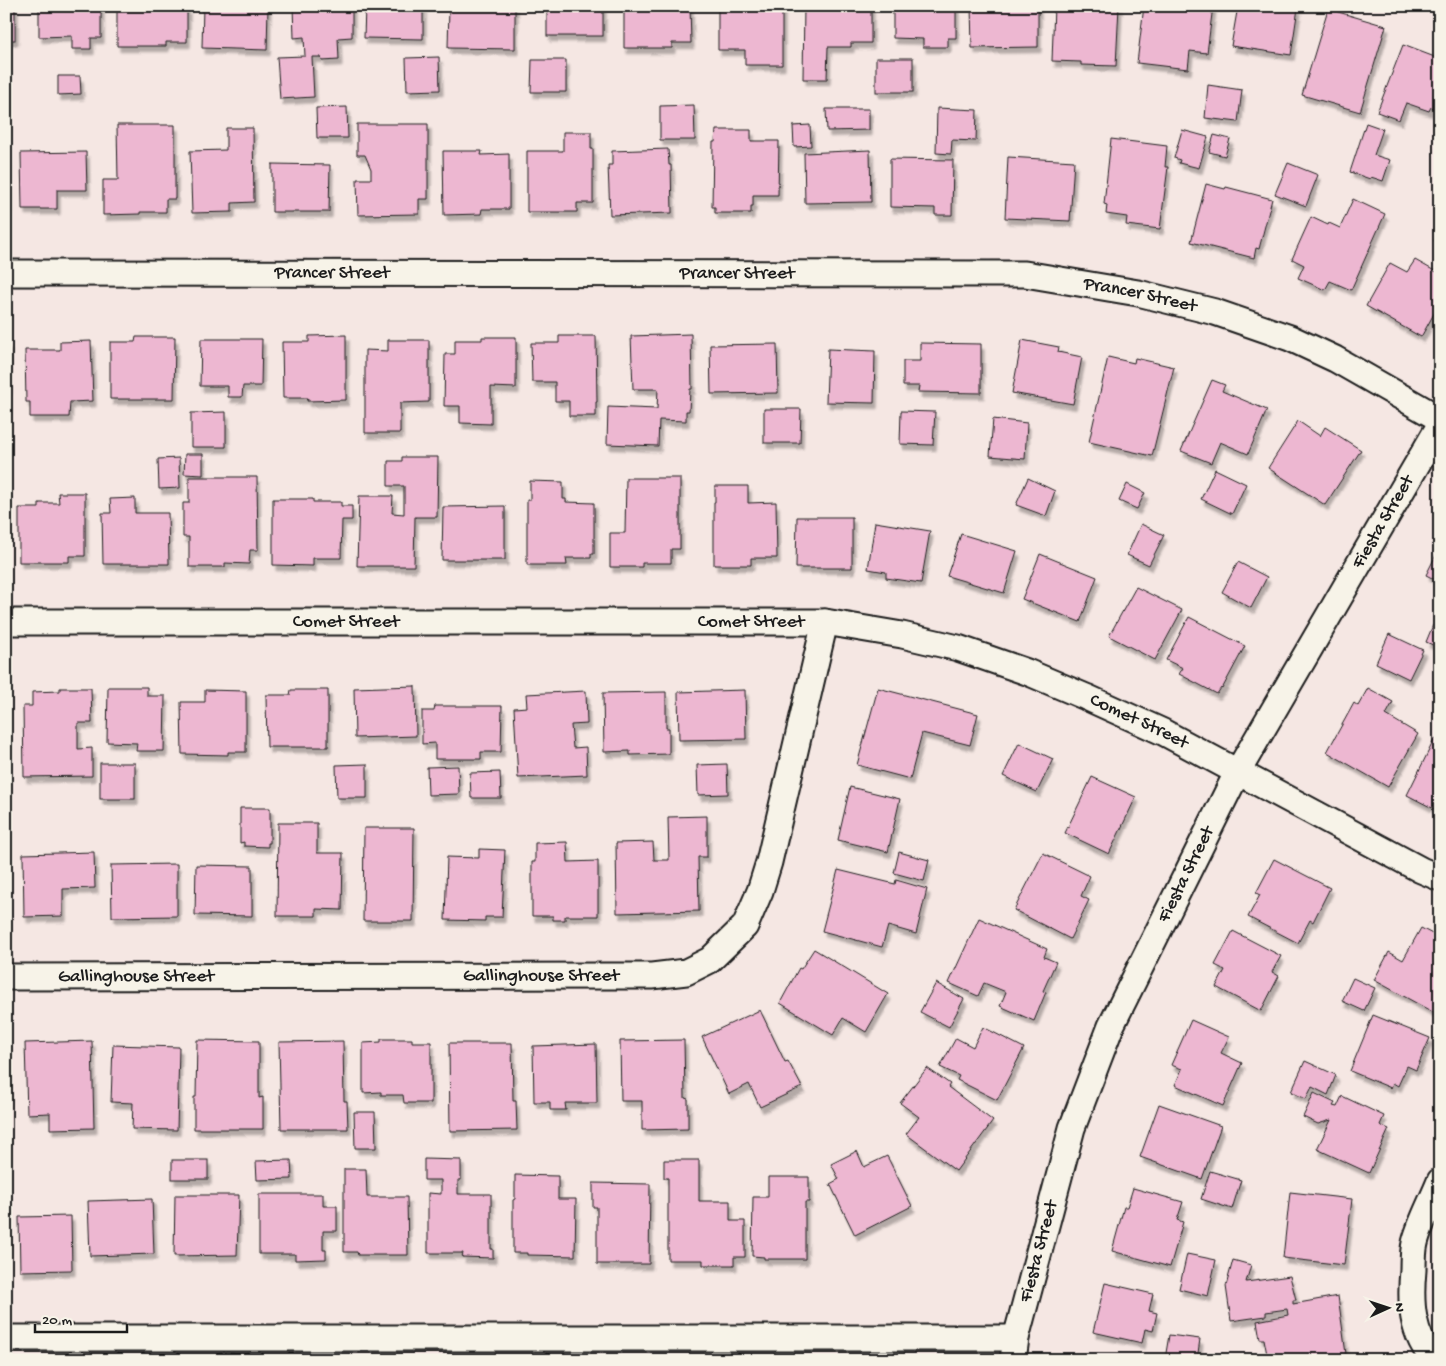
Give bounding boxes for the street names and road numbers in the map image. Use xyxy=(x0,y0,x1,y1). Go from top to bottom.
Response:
street label: Prancer Street xyxy=(273,262,392,285)
street label: Prancer Street xyxy=(678,262,797,285)
street label: Prancer Street xyxy=(1081,272,1201,319)
street label: Fiesta Street xyxy=(1347,469,1421,574)
street label: Comet Street xyxy=(293,611,401,634)
street label: Comet Street xyxy=(698,611,806,634)
street label: Comet Street xyxy=(1086,689,1194,756)
street label: Fiesta Street xyxy=(1152,821,1221,927)
street label: Gallinghouse Street xyxy=(58,965,216,988)
street label: Gallinghouse Street xyxy=(463,965,621,988)
street label: Fiesta Street xyxy=(1014,1196,1064,1306)

